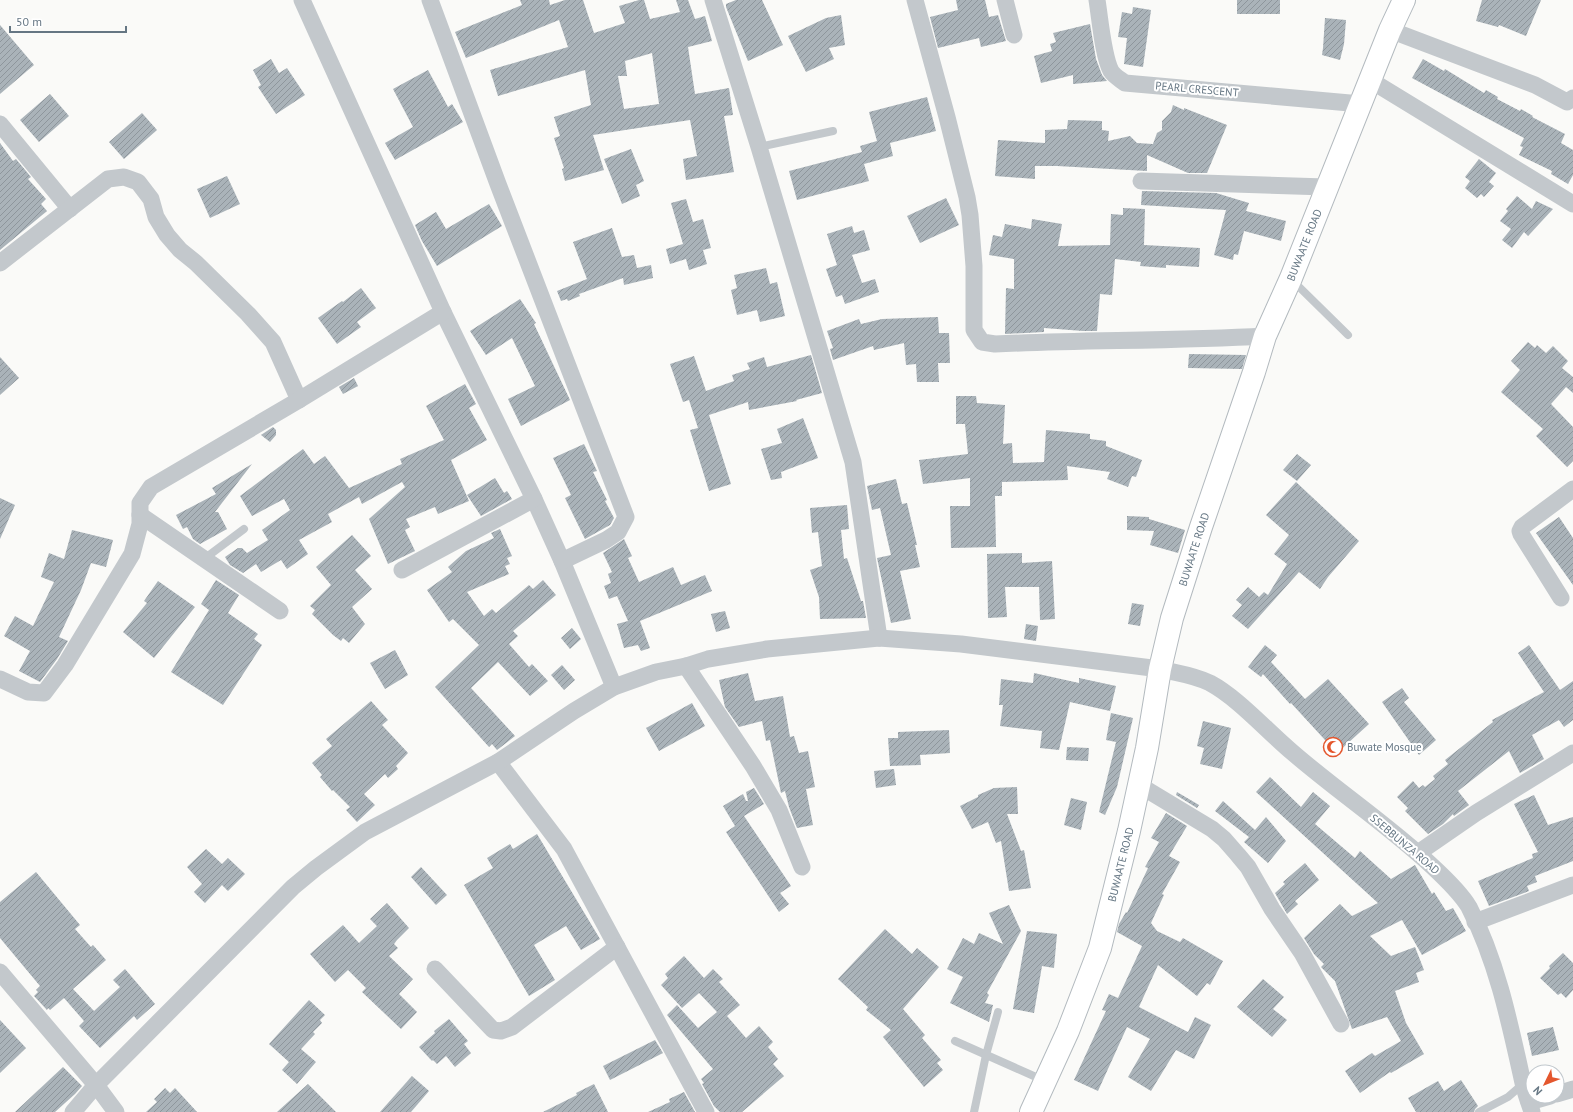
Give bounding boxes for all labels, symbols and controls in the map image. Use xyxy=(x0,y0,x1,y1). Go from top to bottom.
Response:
scale bar xyxy=(10,8,126,34)
text: 50 m xyxy=(16,14,42,29)
street label: PEARL CRESCENT xyxy=(1155,78,1239,100)
street label: BUWAATE ROAD xyxy=(1283,207,1325,283)
street label: BUWAATE ROAD xyxy=(1176,511,1212,588)
mosque icon: Buwate Mosque xyxy=(1322,736,1344,758)
place label: Buwate Mosque xyxy=(1347,740,1422,754)
street label: SSEBBUNZA ROAD xyxy=(1367,811,1443,877)
street label: BUWAATE ROAD xyxy=(1105,826,1137,903)
north arrow xyxy=(1525,1064,1565,1104)
text: N xyxy=(1530,1083,1545,1098)

